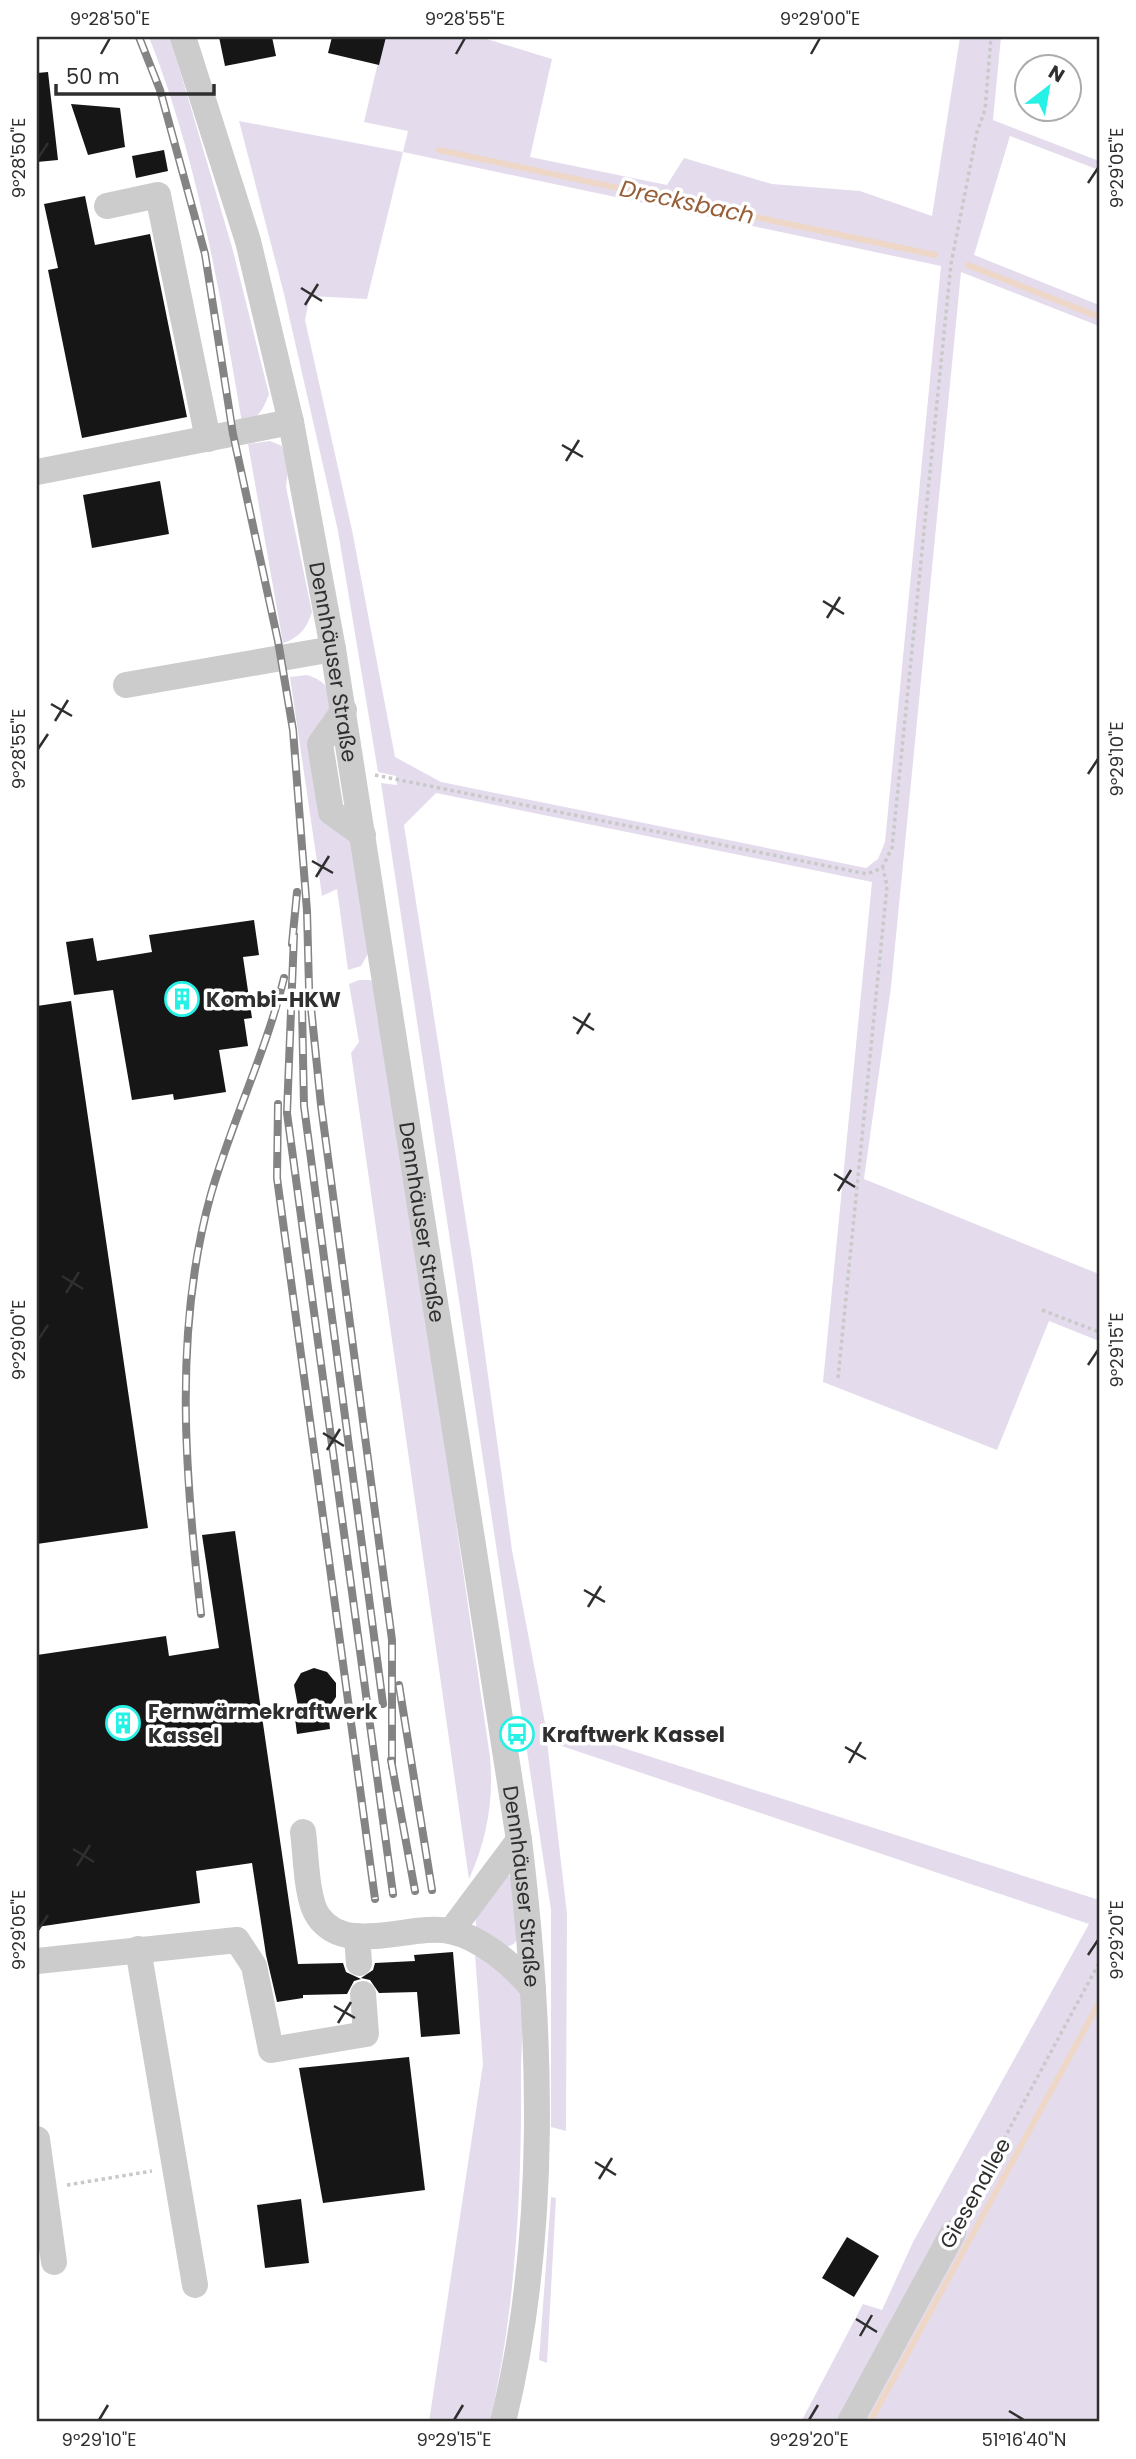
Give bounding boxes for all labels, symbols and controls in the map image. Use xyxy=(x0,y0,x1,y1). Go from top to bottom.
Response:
text: 9°28'50"E xyxy=(70,6,150,31)
text: 9°28'55"E xyxy=(425,6,505,31)
text: 9°29'00"E xyxy=(780,6,860,31)
scale bar xyxy=(56,52,214,96)
north arrow xyxy=(1014,52,1084,122)
text: N xyxy=(1043,59,1070,89)
text: 50 m xyxy=(66,62,120,91)
text: 9°28'50"E xyxy=(6,118,31,198)
text: 9°29'05"E xyxy=(1104,128,1129,208)
water label: Drecksbach xyxy=(617,172,757,232)
street label: Dennhäuser Straße xyxy=(303,559,365,764)
text: 9°28'55"E xyxy=(6,709,31,789)
text: 9°29'10"E xyxy=(1104,722,1129,796)
building icon: Kombi-HKW xyxy=(163,980,201,1018)
place label: Kombi-HKW xyxy=(206,985,341,1014)
street label: Dennhäuser Straße xyxy=(393,1120,452,1324)
text: 9°29'00"E xyxy=(6,1300,31,1380)
text: 9°29'15"E xyxy=(1104,1313,1129,1387)
place label: Fernwärmekraftwerk Kassel xyxy=(148,1697,378,1750)
building icon: Fernwärmekraftwerk Kassel xyxy=(104,1704,142,1742)
bus stop icon: Kraftwerk Kassel xyxy=(498,1715,536,1753)
place label: Kraftwerk Kassel xyxy=(542,1720,725,1749)
street label: Dennhäuser Straße xyxy=(496,1784,547,1988)
text: 9°29'05"E xyxy=(6,1890,31,1970)
text: 9°29'20"E xyxy=(1104,1900,1129,1980)
street label: Giesenallee xyxy=(933,2132,1017,2254)
text: 9°29'10"E xyxy=(62,2427,136,2452)
text: 9°29'15"E xyxy=(417,2427,491,2452)
text: 9°29'20"E xyxy=(769,2427,849,2452)
text: 51°16'40"N xyxy=(981,2427,1067,2452)

